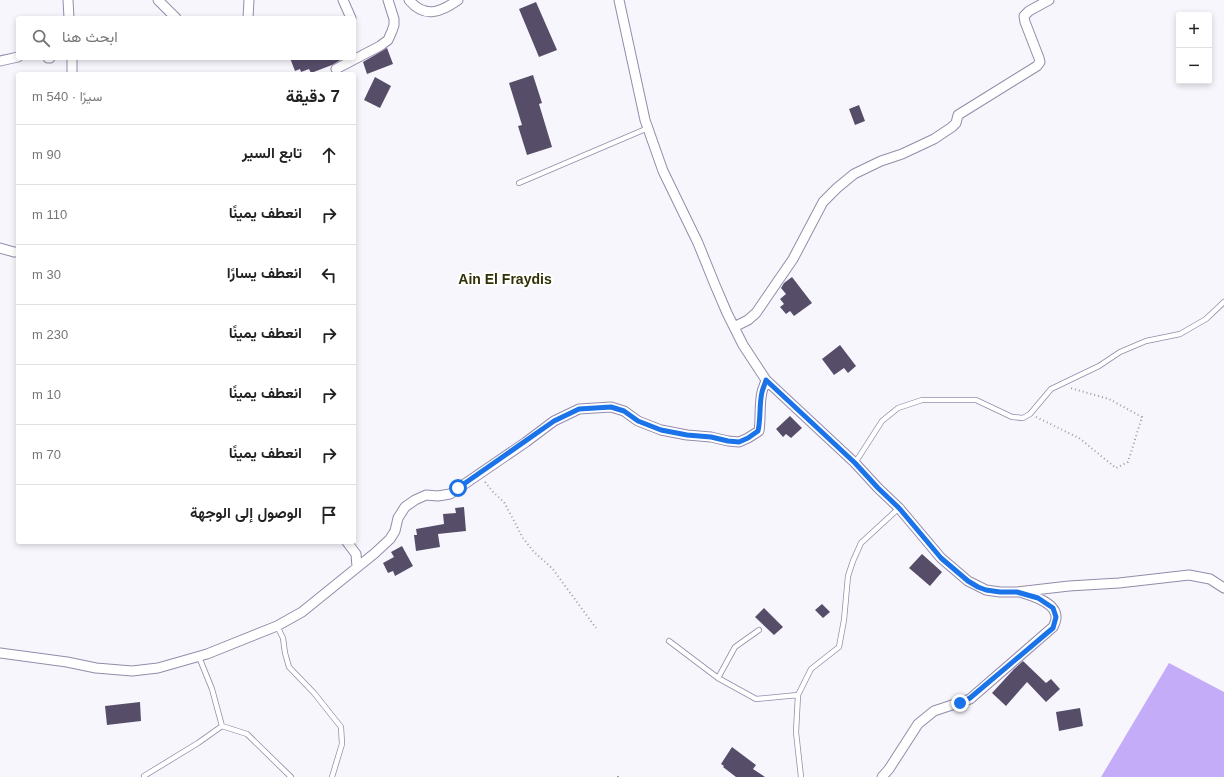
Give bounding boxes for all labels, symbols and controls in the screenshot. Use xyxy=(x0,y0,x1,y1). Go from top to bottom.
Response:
map controls xyxy=(1176,12,1212,84)
button: + xyxy=(1176,12,1212,48)
search box xyxy=(16,16,356,60)
icon: search xyxy=(30,27,52,49)
text: ابحث هنا xyxy=(62,28,118,45)
button: − xyxy=(1176,48,1212,84)
text: 7 دقيقة xyxy=(286,87,340,106)
text: سيرًا · 540 m xyxy=(32,89,102,104)
text: تابع السير xyxy=(242,144,302,161)
icon: ahead xyxy=(318,144,340,166)
text: 90 m xyxy=(32,147,61,162)
text: انعطف يمينًا xyxy=(229,204,302,221)
icon: right xyxy=(318,204,340,226)
text: 110 m xyxy=(32,207,67,222)
text: انعطف يسارًا xyxy=(227,264,302,281)
icon: left xyxy=(318,264,340,286)
text: 30 m xyxy=(32,267,61,282)
district label: Ain El Fraydis xyxy=(458,271,552,287)
text: انعطف يمينًا xyxy=(229,324,302,341)
icon: right xyxy=(318,324,340,346)
text: 230 m xyxy=(32,327,68,342)
text: انعطف يمينًا xyxy=(229,384,302,401)
icon: right xyxy=(318,384,340,406)
text: 10 m xyxy=(32,387,61,402)
text: انعطف يمينًا xyxy=(229,444,302,461)
icon: right xyxy=(318,444,340,466)
text: 70 m xyxy=(32,447,61,462)
route start xyxy=(449,479,467,497)
text: الوصول إلى الوجهة xyxy=(190,504,302,521)
icon: arrive xyxy=(318,504,340,526)
route end xyxy=(951,694,969,712)

